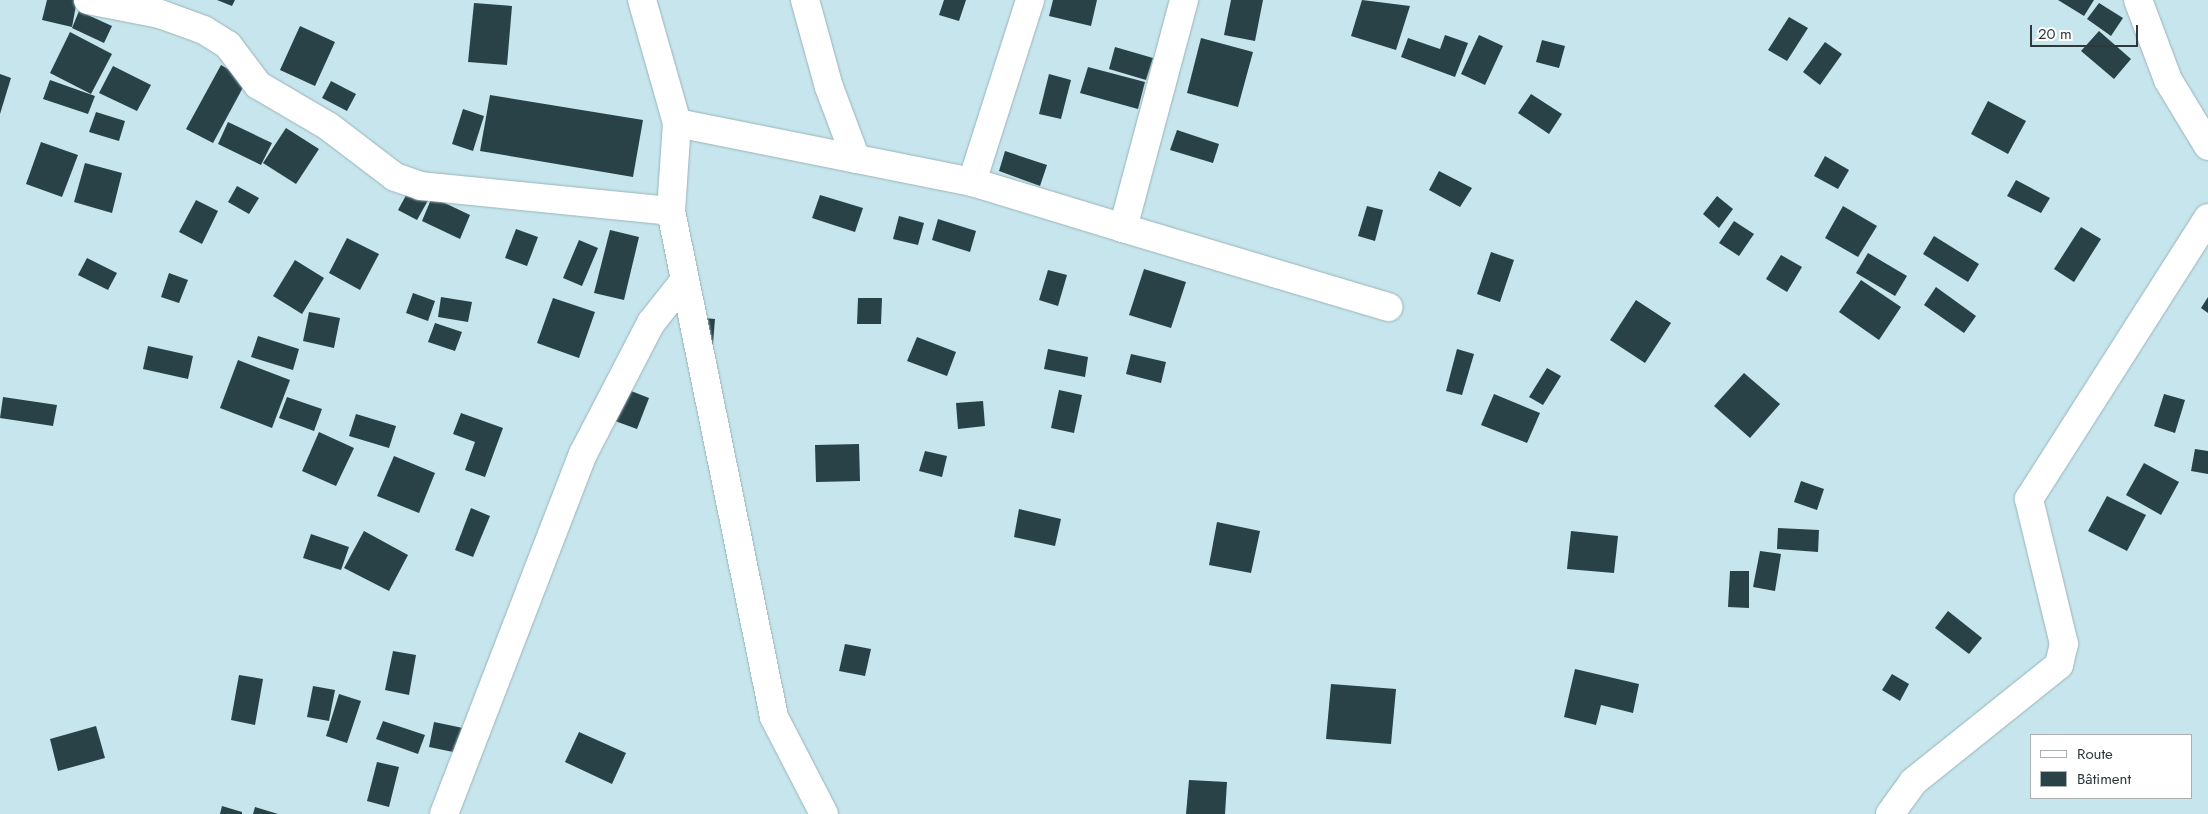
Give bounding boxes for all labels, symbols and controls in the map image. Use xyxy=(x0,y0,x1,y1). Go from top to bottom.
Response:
scale bar xyxy=(2033,15,2140,47)
text: 20 m xyxy=(2038,23,2072,45)
legend xyxy=(2030,734,2193,799)
text: Route xyxy=(2077,743,2113,765)
text: Bâtiment xyxy=(2077,768,2131,790)

